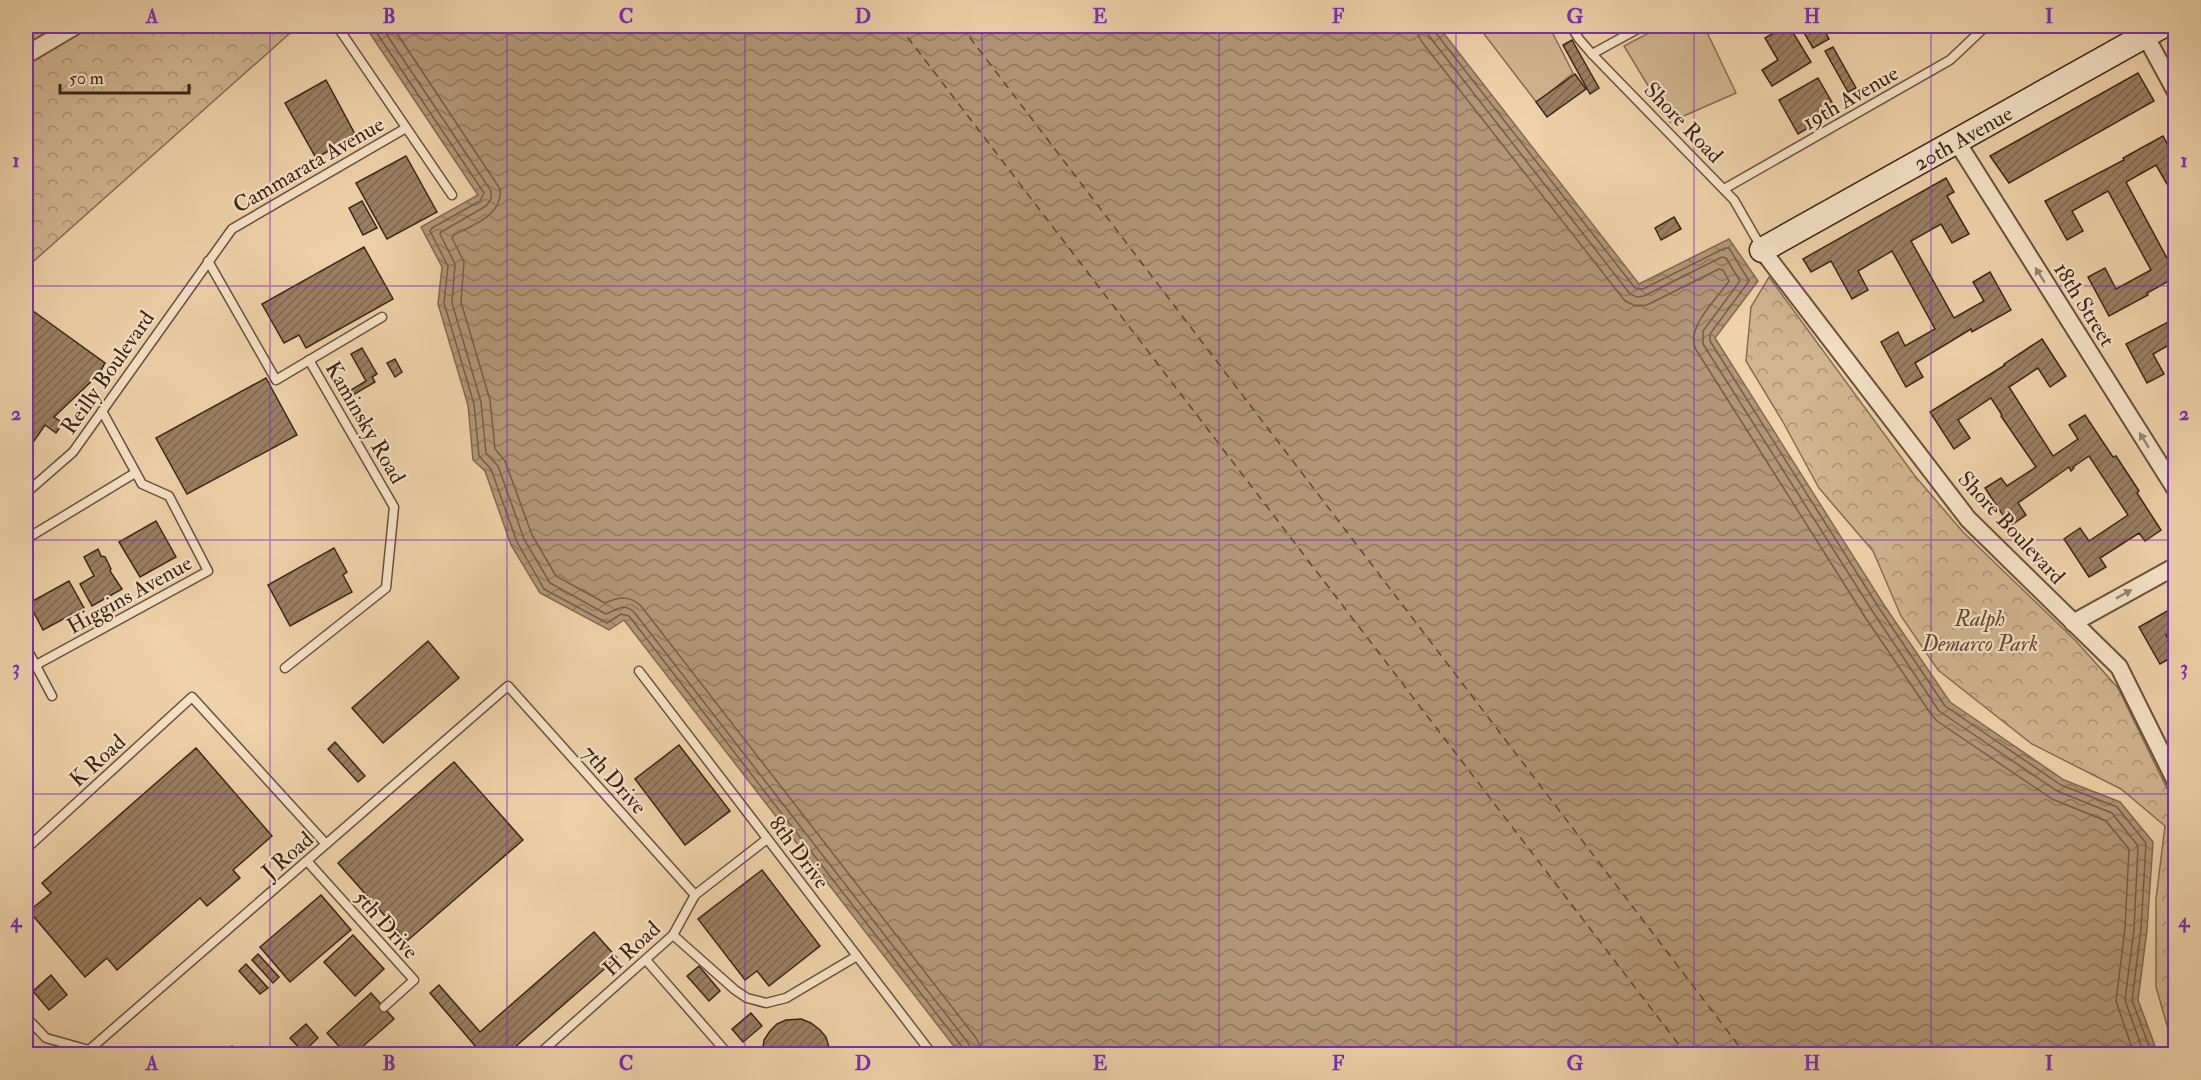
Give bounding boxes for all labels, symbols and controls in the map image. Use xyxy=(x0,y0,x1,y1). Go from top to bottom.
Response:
text: A xyxy=(145,4,159,29)
text: B xyxy=(382,4,396,29)
text: C xyxy=(619,4,633,29)
text: D xyxy=(855,4,871,29)
text: E xyxy=(1093,4,1108,29)
text: F xyxy=(1332,4,1345,29)
text: G xyxy=(1567,4,1584,29)
text: H xyxy=(1804,4,1820,29)
text: I xyxy=(2045,4,2053,29)
scale bar xyxy=(60,57,189,95)
street label: 19th Avenue xyxy=(1798,59,1903,136)
text: 50 m xyxy=(69,67,104,90)
street label: Shore Road xyxy=(1638,76,1729,169)
street label: 20th Avenue xyxy=(1909,100,2018,177)
street label: Cammarata Avenue xyxy=(228,110,389,219)
text: 1 xyxy=(12,148,20,173)
text: 1 xyxy=(2180,148,2188,173)
street label: 18th Street xyxy=(2047,257,2121,352)
one-way arrow xyxy=(2035,267,2046,283)
street label: Reilly Boulevard xyxy=(55,305,161,440)
street label: Kaminsky Road xyxy=(319,356,412,489)
text: 2 xyxy=(11,401,21,426)
text: 2 xyxy=(2179,401,2189,426)
one-way arrow xyxy=(2139,432,2150,448)
street label: Shore Boulevard xyxy=(1952,465,2071,590)
street label: Higgins Avenue xyxy=(62,549,197,641)
one-way arrow xyxy=(2116,589,2133,599)
park label: Ralph Demarco Park xyxy=(1921,605,2038,658)
text: 3 xyxy=(12,655,20,680)
text: 3 xyxy=(2180,655,2188,680)
street label: K Road xyxy=(64,728,132,793)
street label: 7th Drive xyxy=(576,739,653,820)
street label: 8th Drive xyxy=(763,811,836,895)
street label: J Road xyxy=(255,826,319,887)
street label: 5th Drive xyxy=(348,884,425,965)
text: 4 xyxy=(10,908,23,933)
text: 4 xyxy=(2178,908,2191,933)
street label: H Road xyxy=(597,915,666,982)
text: A xyxy=(145,1051,159,1076)
text: B xyxy=(382,1051,396,1076)
text: C xyxy=(619,1051,633,1076)
text: D xyxy=(855,1051,871,1076)
text: E xyxy=(1093,1051,1108,1076)
text: F xyxy=(1332,1051,1345,1076)
text: G xyxy=(1567,1051,1584,1076)
text: H xyxy=(1804,1051,1820,1076)
text: I xyxy=(2045,1051,2053,1076)

